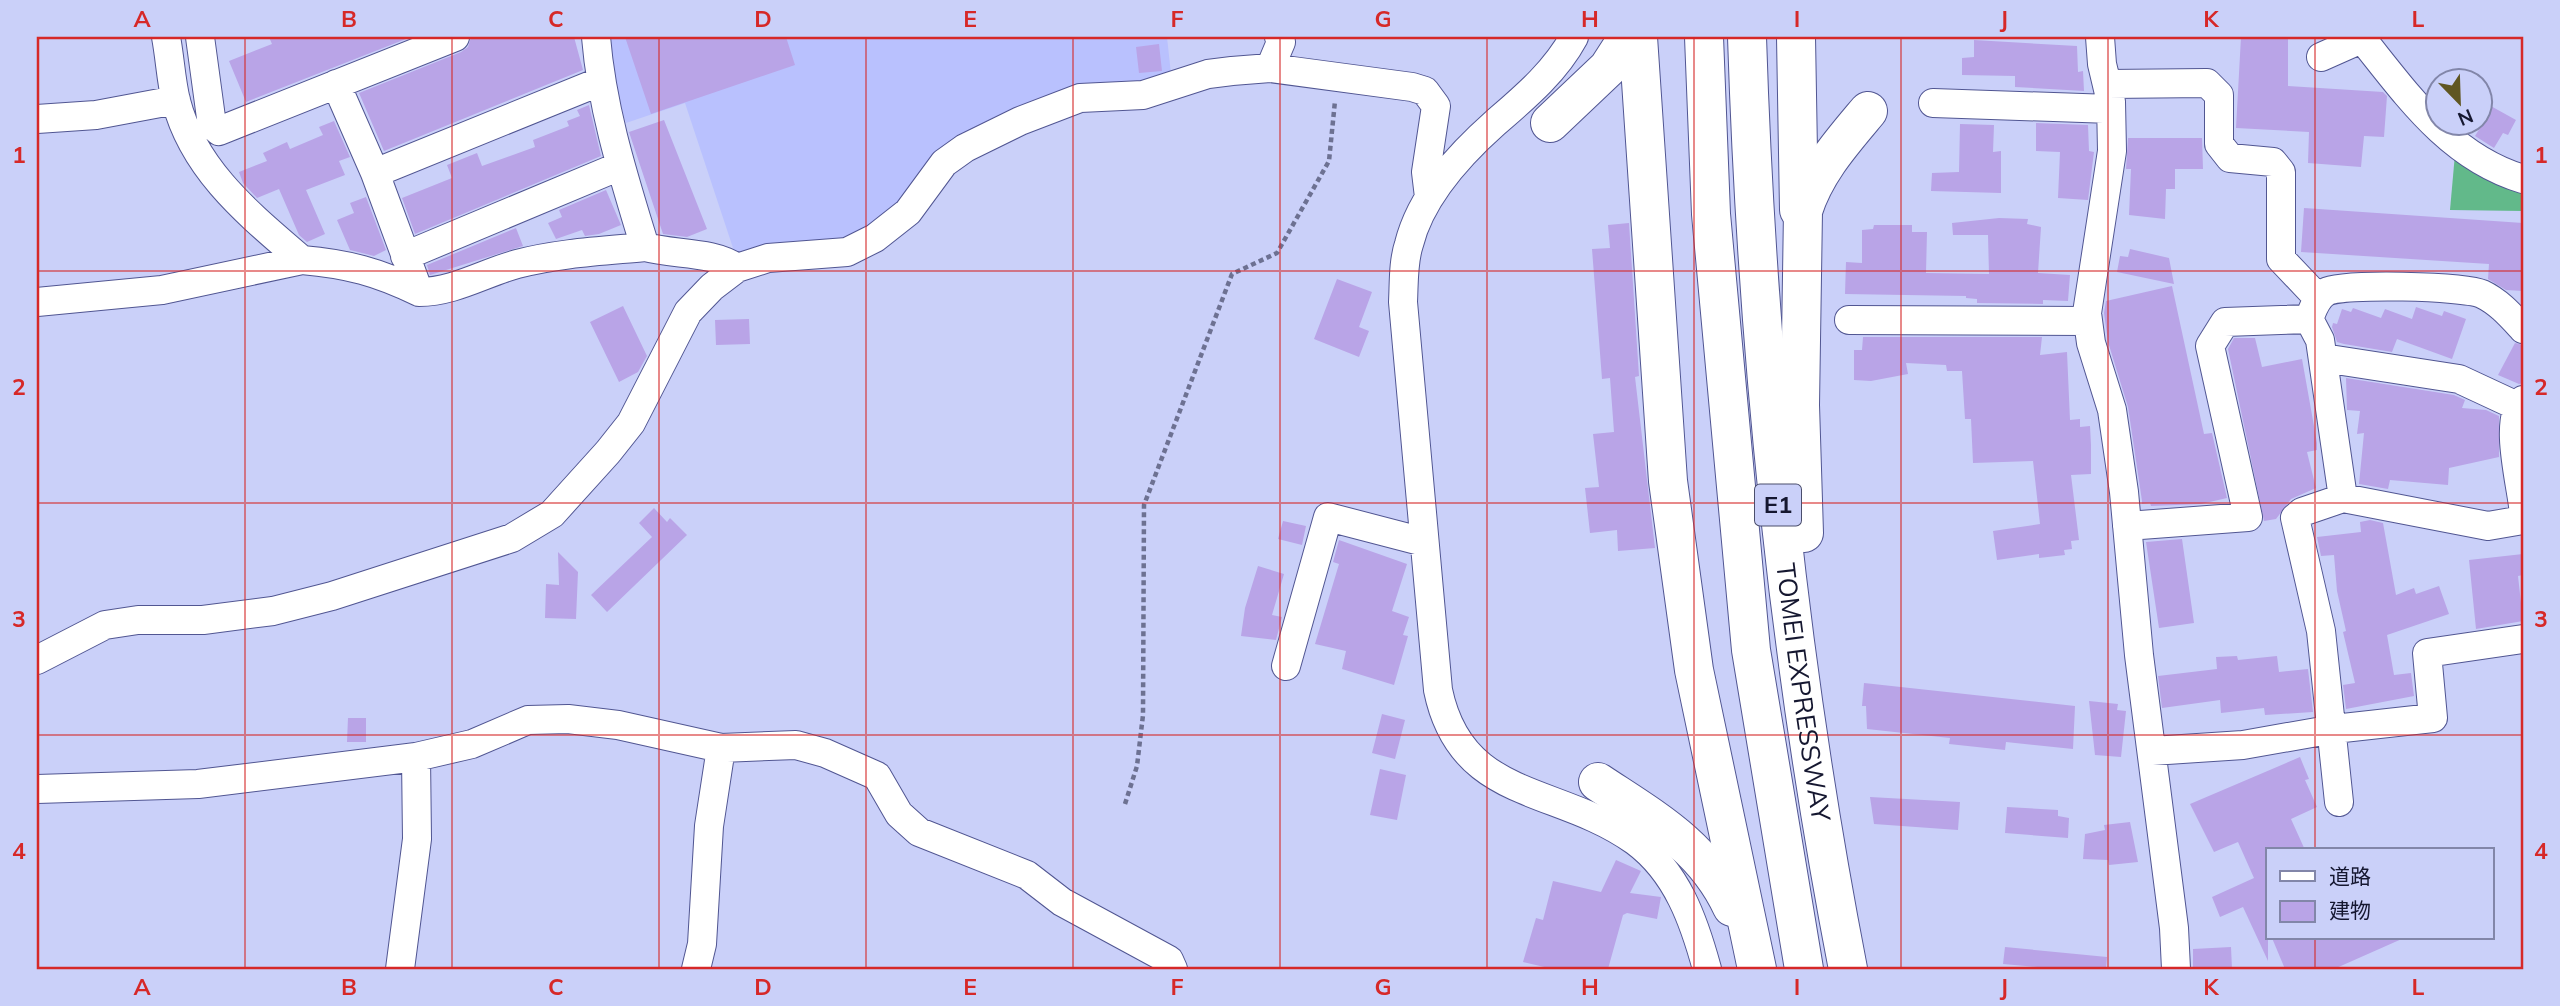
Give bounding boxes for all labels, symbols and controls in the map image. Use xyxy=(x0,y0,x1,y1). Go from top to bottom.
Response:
text: A xyxy=(133,4,151,33)
text: B xyxy=(341,4,357,33)
text: C xyxy=(548,4,564,33)
text: D xyxy=(754,4,772,33)
text: E xyxy=(963,4,977,33)
text: F xyxy=(1170,4,1184,33)
text: G xyxy=(1374,4,1392,33)
text: H xyxy=(1581,4,1599,33)
text: I xyxy=(1794,4,1800,33)
text: J xyxy=(2000,4,2008,33)
text: K xyxy=(2203,4,2220,33)
text: L xyxy=(2412,4,2425,33)
north arrow xyxy=(2424,66,2494,136)
text: N xyxy=(2454,104,2477,131)
text: 1 xyxy=(12,140,26,169)
text: 1 xyxy=(2534,140,2548,169)
text: 2 xyxy=(12,372,26,401)
text: 2 xyxy=(2534,372,2548,401)
road number: E1 xyxy=(1755,484,1801,526)
street label: TOMEI EXPRESSWAY xyxy=(1769,561,1838,825)
text: 3 xyxy=(12,604,26,633)
text: 3 xyxy=(2534,604,2548,633)
text: 4 xyxy=(12,836,26,865)
text: 4 xyxy=(2534,836,2548,865)
legend xyxy=(2266,848,2494,940)
text: 道路 xyxy=(2329,863,2371,889)
text: 建物 xyxy=(2329,897,2371,923)
text: A xyxy=(133,972,151,1001)
text: B xyxy=(341,972,357,1001)
text: C xyxy=(548,972,564,1001)
text: D xyxy=(754,972,772,1001)
text: E xyxy=(963,972,977,1001)
text: F xyxy=(1170,972,1184,1001)
text: G xyxy=(1374,972,1392,1001)
text: H xyxy=(1581,972,1599,1001)
text: I xyxy=(1794,972,1800,1001)
text: J xyxy=(2000,972,2008,1001)
text: K xyxy=(2203,972,2220,1001)
text: L xyxy=(2412,972,2425,1001)

